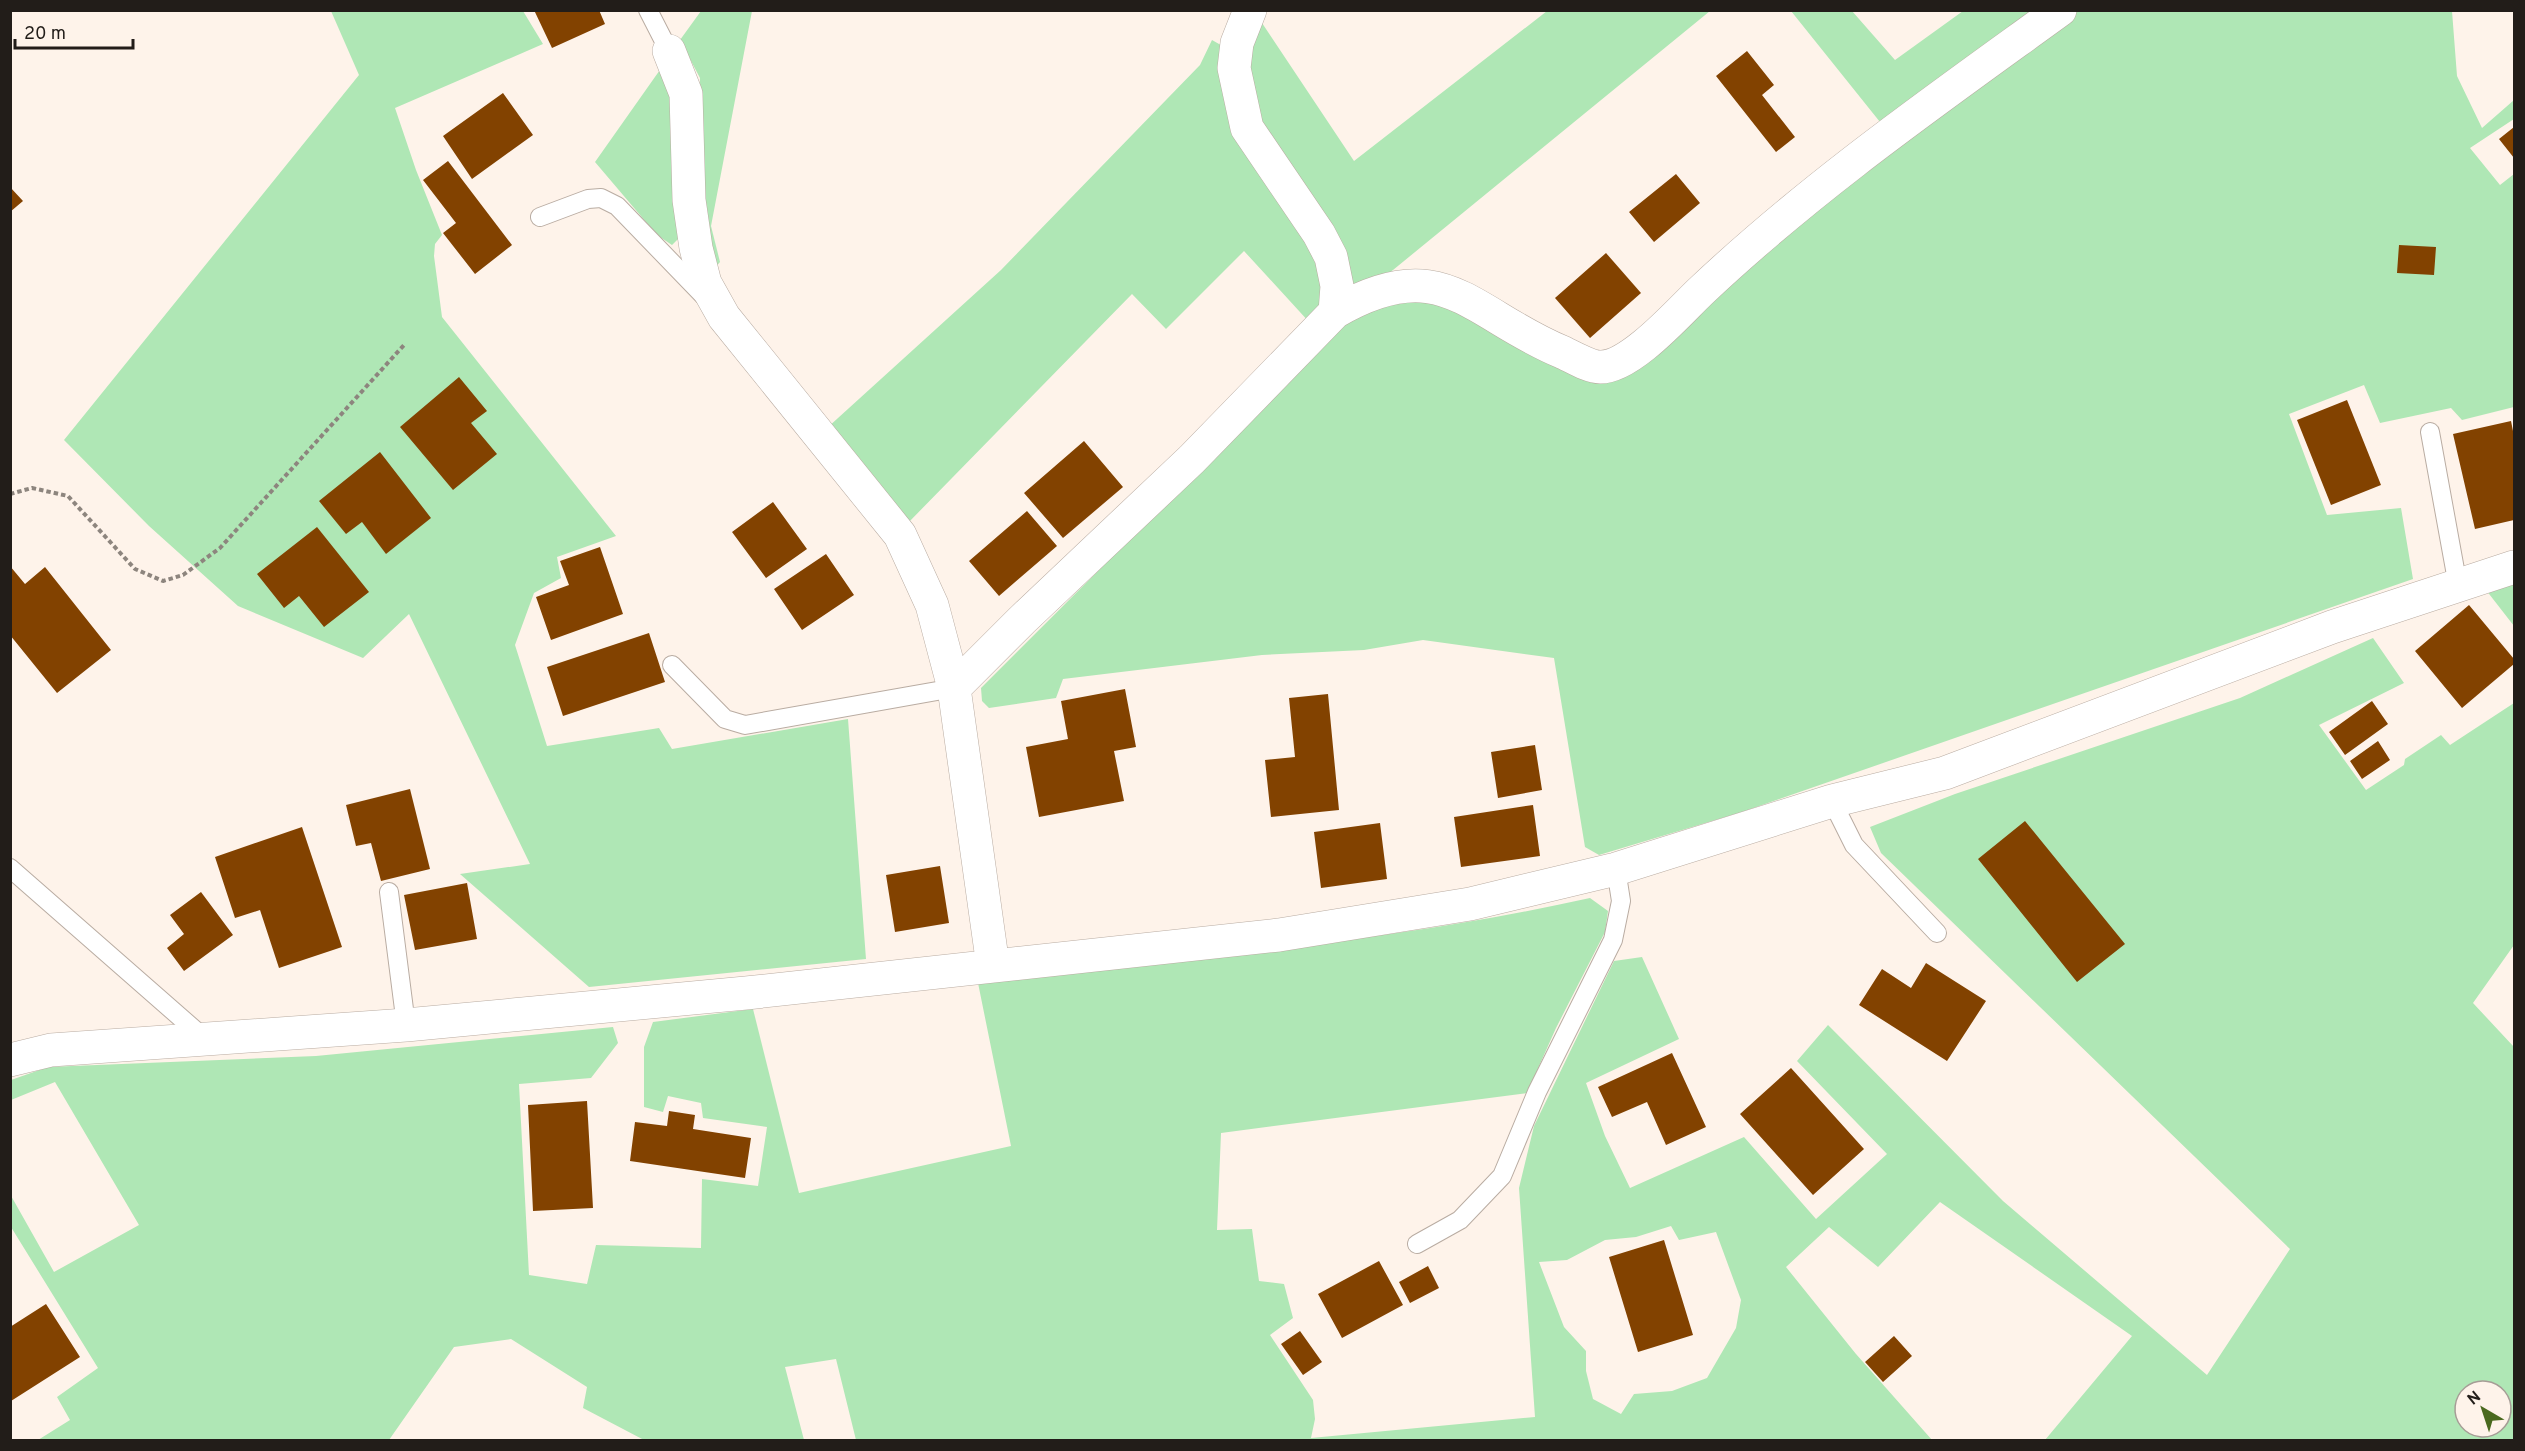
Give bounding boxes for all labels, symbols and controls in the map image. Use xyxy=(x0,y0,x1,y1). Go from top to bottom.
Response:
scale bar xyxy=(15,12,134,50)
text: 20 m xyxy=(24,23,66,46)
north arrow xyxy=(2453,1379,2513,1439)
text: N xyxy=(2464,1388,2486,1410)

